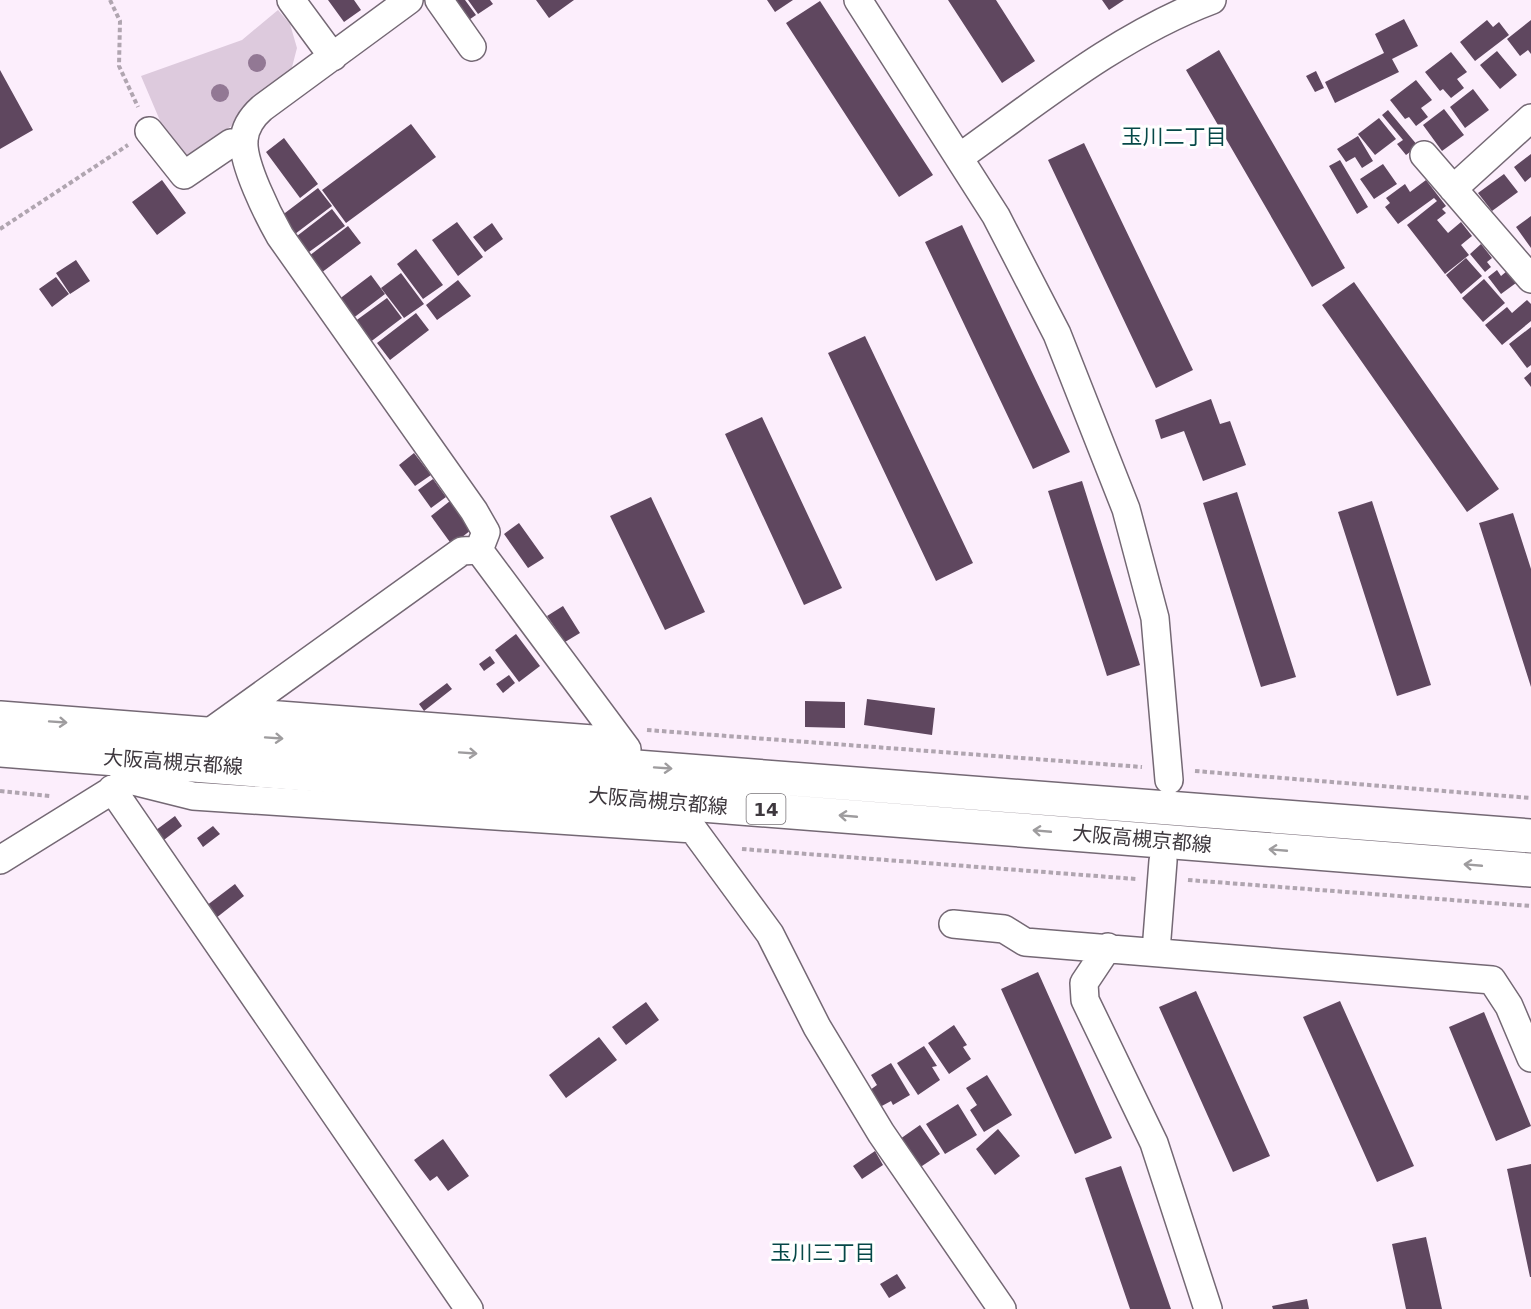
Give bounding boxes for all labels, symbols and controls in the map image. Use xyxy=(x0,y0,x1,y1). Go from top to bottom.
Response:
district label: 玉川二丁目 xyxy=(1122,125,1227,149)
one-way arrow xyxy=(48,717,68,728)
one-way arrow xyxy=(263,733,283,744)
street label: 大阪高槻京都線 xyxy=(102,745,244,779)
one-way arrow xyxy=(458,748,478,759)
one-way arrow xyxy=(652,763,672,774)
street label: 大阪高槻京都線 xyxy=(587,783,729,819)
road number: 14 xyxy=(746,794,786,824)
one-way arrow xyxy=(838,810,858,821)
street label: 大阪高槻京都線 xyxy=(1071,821,1213,857)
one-way arrow xyxy=(1033,825,1053,836)
one-way arrow xyxy=(1269,844,1289,855)
one-way arrow xyxy=(1463,860,1483,871)
district label: 玉川三丁目 xyxy=(771,1241,876,1265)

